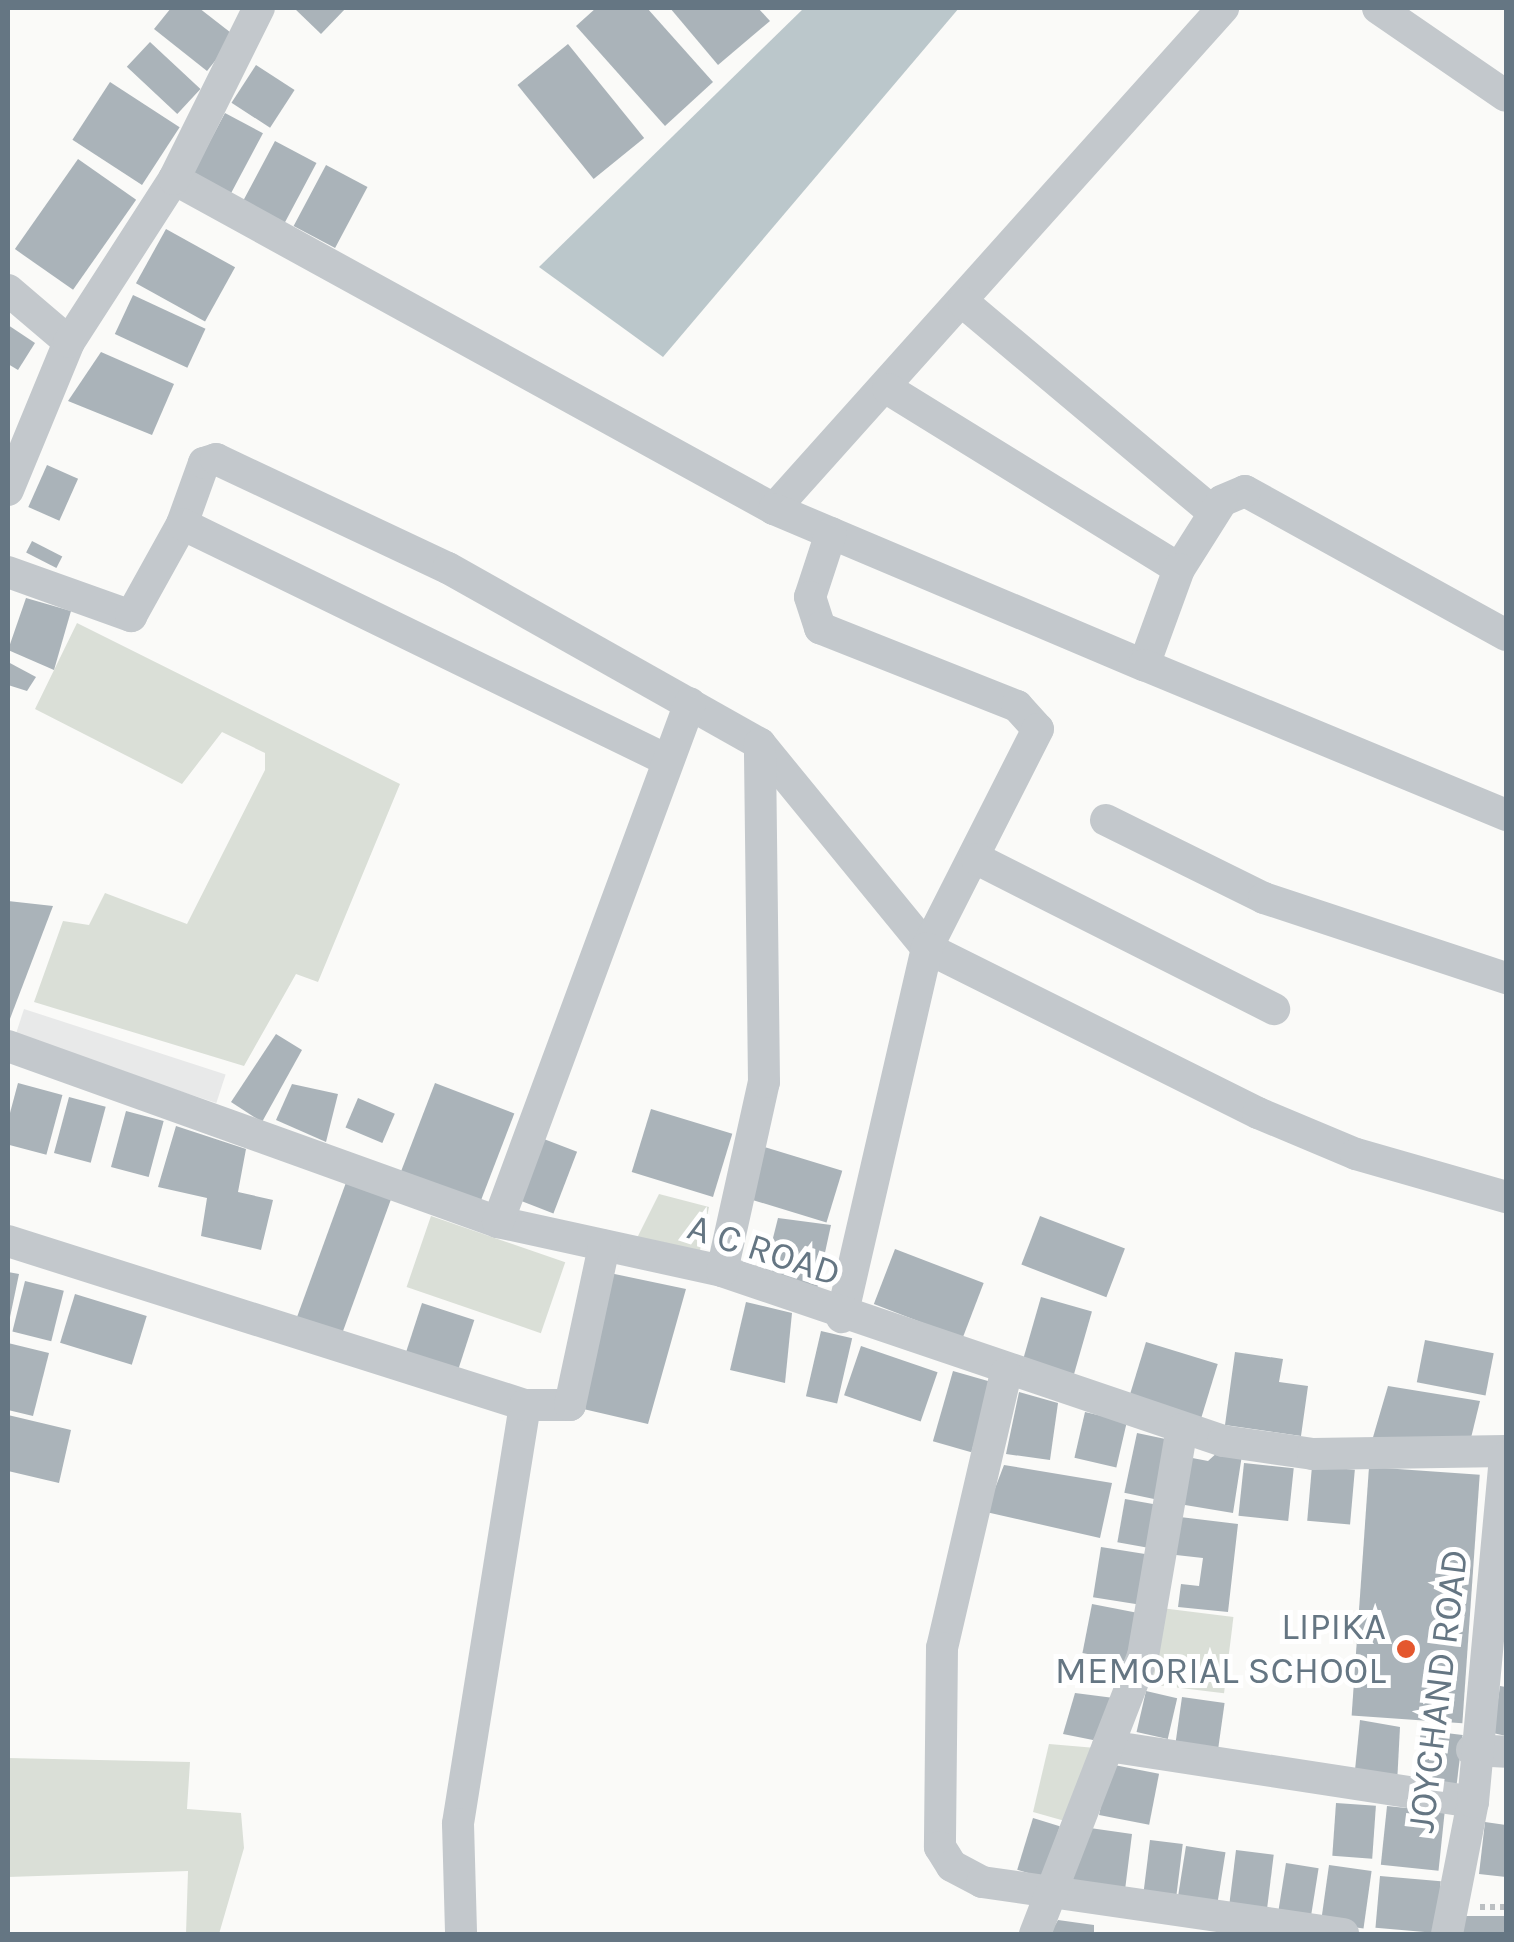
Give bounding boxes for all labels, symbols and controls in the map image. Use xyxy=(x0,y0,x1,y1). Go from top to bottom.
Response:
street label: A C ROAD xyxy=(682,1204,846,1296)
street label: JOYCHAND ROAD xyxy=(1398,1547,1478,1835)
place label: LIPIKA MEMORIAL SCHOOL xyxy=(1055,1604,1386,1694)
marker: LIPIKA MEMORIAL SCHOOL xyxy=(1395,1638,1417,1660)

